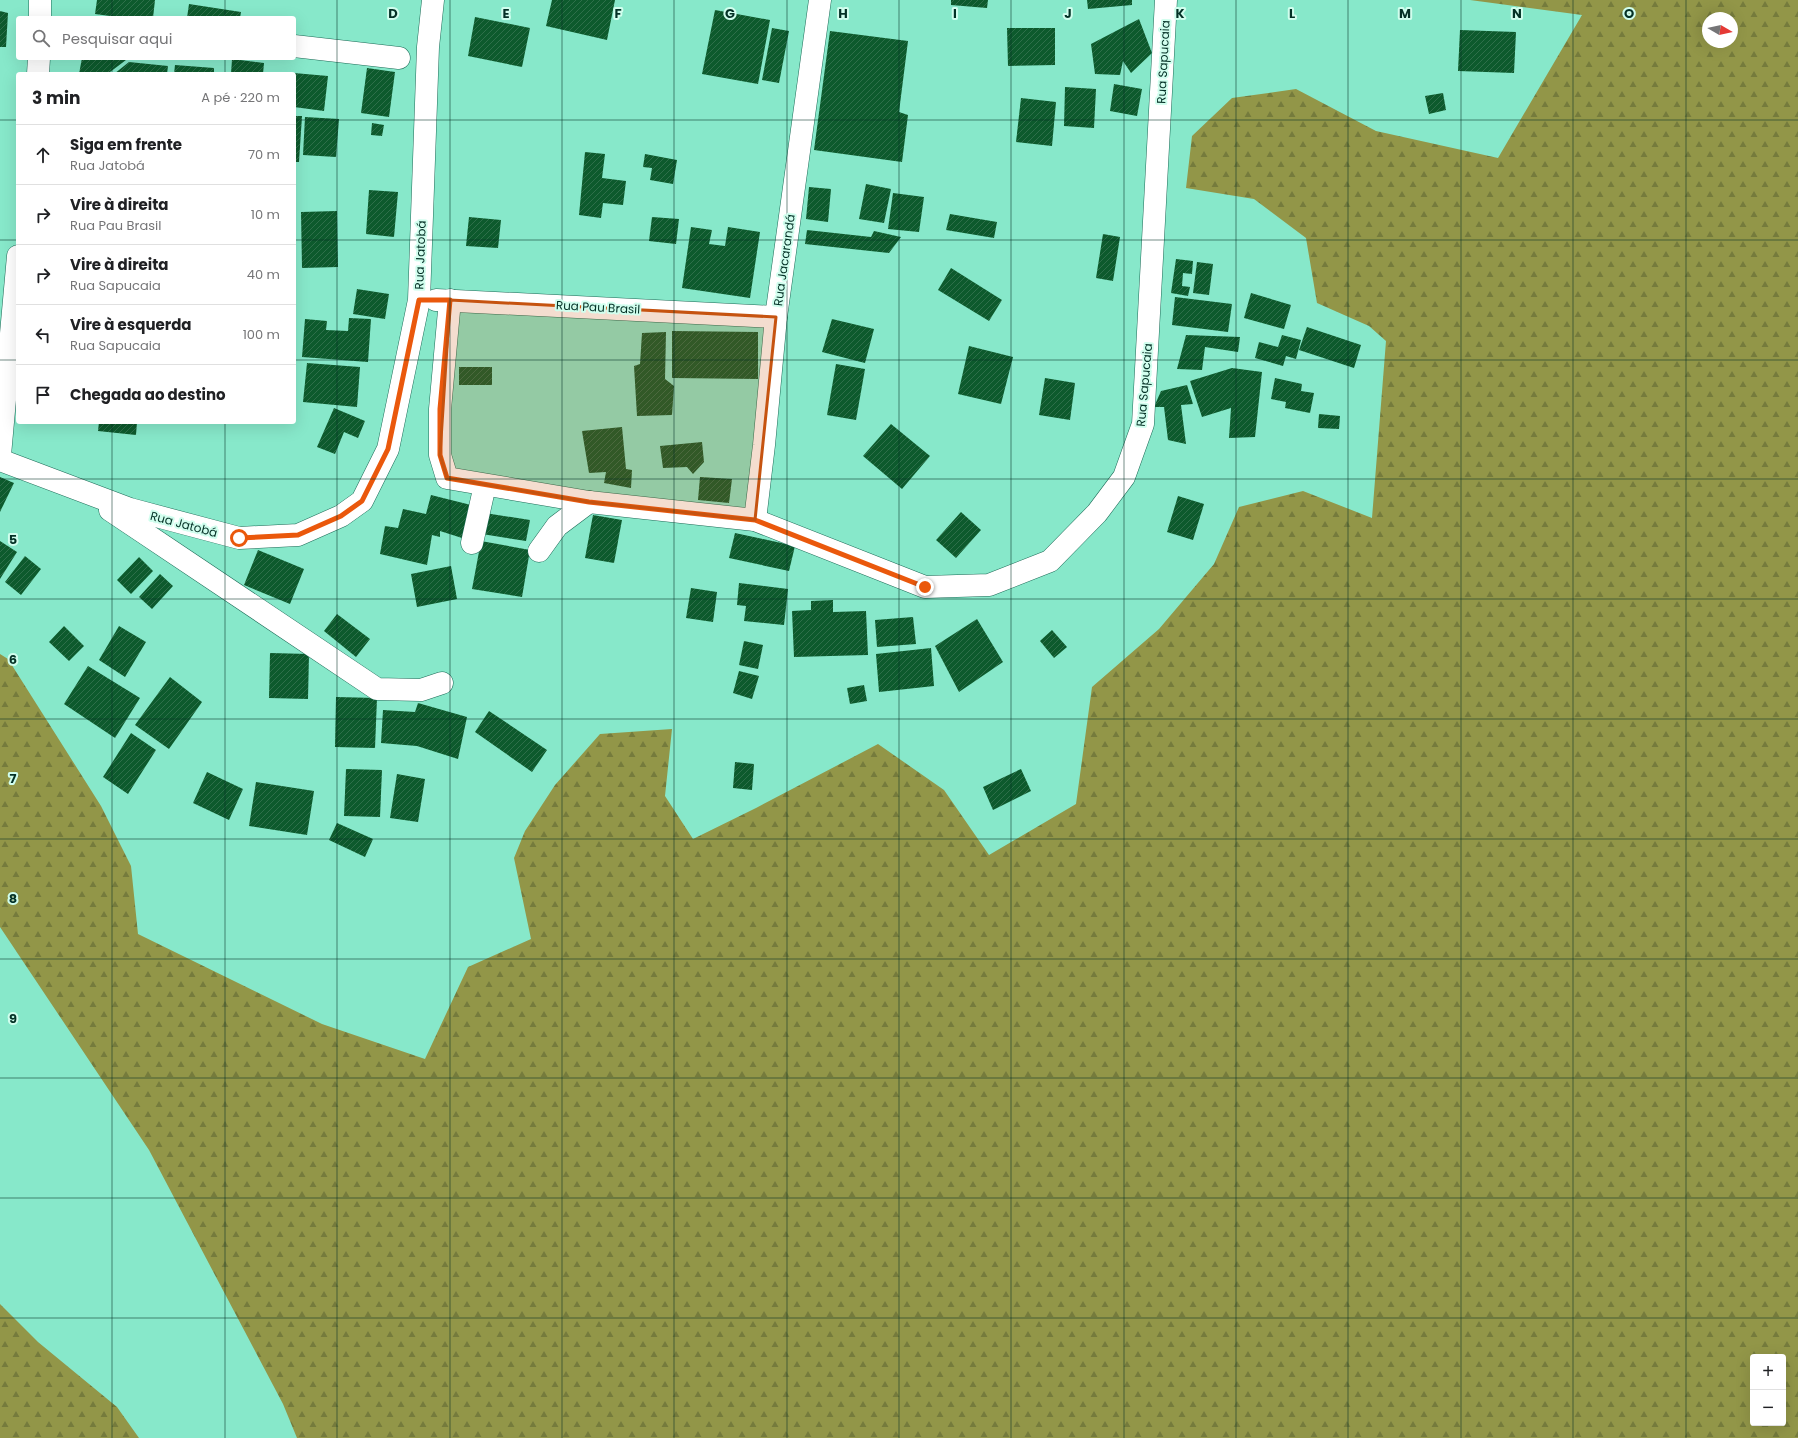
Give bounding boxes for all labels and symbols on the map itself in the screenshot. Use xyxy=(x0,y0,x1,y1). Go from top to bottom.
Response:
text: D xyxy=(388,4,398,23)
text: E xyxy=(502,4,510,23)
text: F xyxy=(614,4,622,23)
text: G xyxy=(725,4,735,23)
text: H xyxy=(838,4,848,23)
text: I xyxy=(953,4,957,23)
text: J xyxy=(1064,4,1072,23)
text: K xyxy=(1175,4,1185,23)
text: L xyxy=(1289,4,1295,23)
text: M xyxy=(1399,4,1411,23)
text: N xyxy=(1512,4,1522,23)
text: O xyxy=(1624,4,1634,23)
north arrow xyxy=(1702,12,1738,48)
street label: Rua Sapucaia xyxy=(1152,20,1174,104)
street label: Rua Jacarandá xyxy=(769,213,799,307)
street label: Rua Jatobá xyxy=(410,220,430,290)
street label: Rua Pau Brasil xyxy=(555,296,641,318)
street label: Rua Sapucaia xyxy=(1132,343,1156,427)
street label: Rua Jatobá xyxy=(148,507,220,541)
route start xyxy=(230,529,248,547)
text: 5 xyxy=(9,530,17,549)
route end xyxy=(916,578,934,596)
text: 6 xyxy=(9,650,17,669)
text: 7 xyxy=(10,769,17,788)
text: 8 xyxy=(9,889,17,908)
text: 9 xyxy=(9,1009,17,1028)

